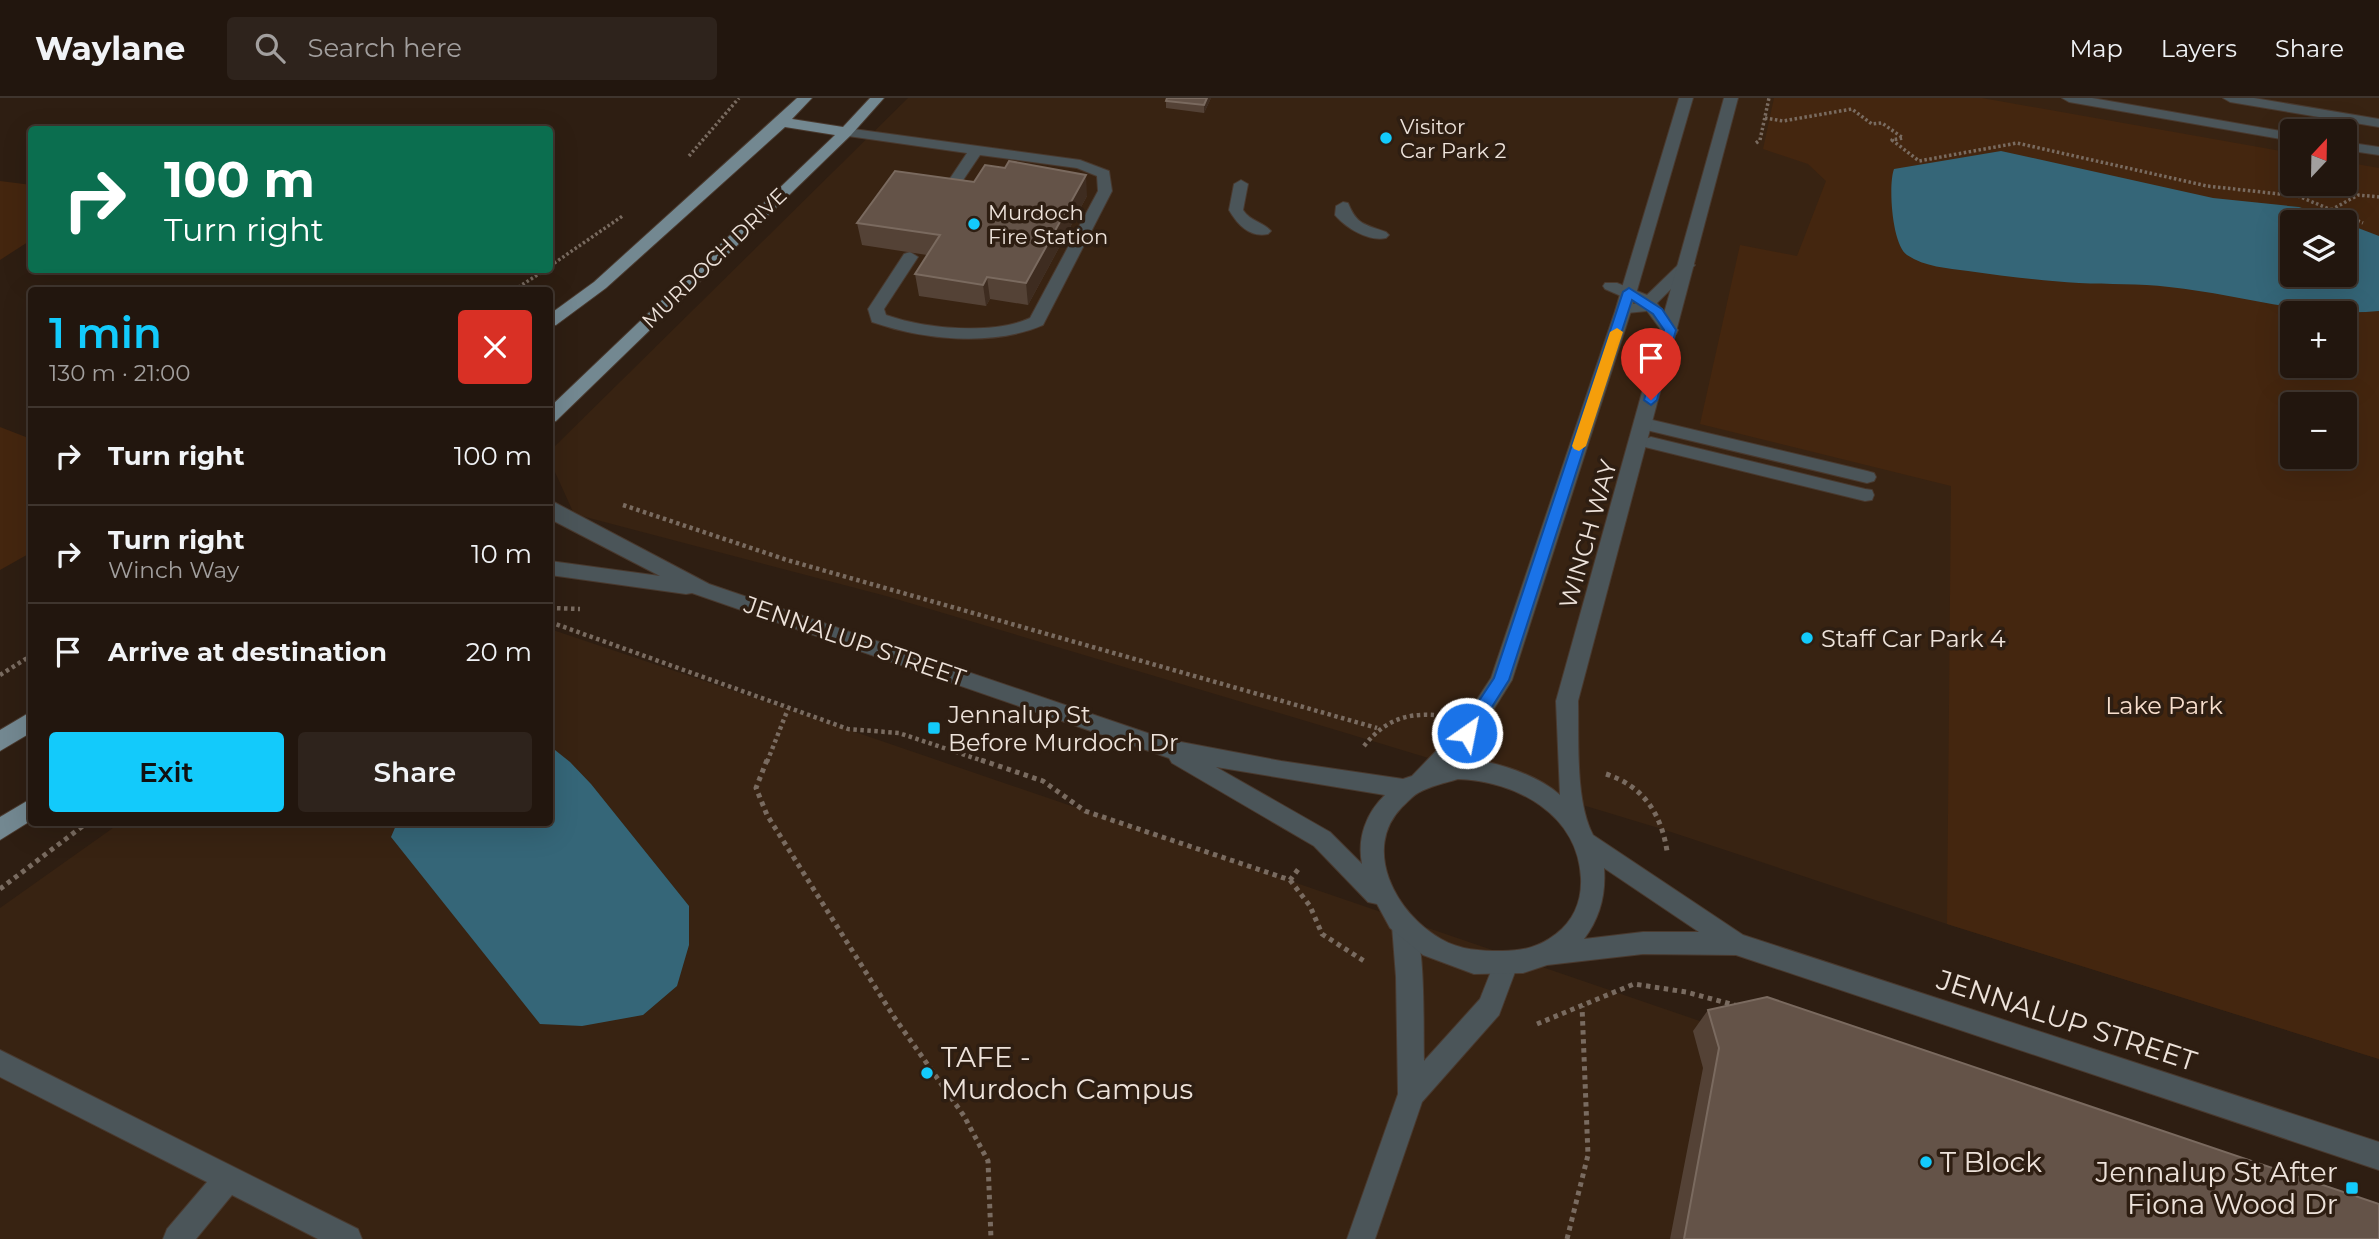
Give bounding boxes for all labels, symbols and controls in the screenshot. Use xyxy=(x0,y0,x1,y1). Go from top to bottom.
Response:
search box xyxy=(227,17,717,80)
text: Waylane xyxy=(35,28,185,68)
icon: search xyxy=(251,29,289,67)
text: Search here xyxy=(307,32,462,64)
text: Map xyxy=(2069,34,2123,63)
text: Layers xyxy=(2161,34,2237,63)
text: Share xyxy=(2275,34,2344,63)
place label: Visitor Car Park 2 xyxy=(1400,114,1507,163)
north arrow xyxy=(2280,119,2357,196)
map controls xyxy=(2280,119,2357,469)
marker: Visitor Car Park 2 xyxy=(1378,130,1394,146)
text: 100 m xyxy=(164,150,315,209)
icon: right xyxy=(49,154,140,245)
street label: MURDOCH DRIVE xyxy=(637,183,791,333)
place label: Murdoch Fire Station xyxy=(988,200,1108,249)
text: Turn right xyxy=(164,210,324,249)
button: layers xyxy=(2280,210,2357,287)
marker: Murdoch Fire Station xyxy=(966,216,982,232)
button: + xyxy=(2280,301,2357,378)
text: 1 min xyxy=(49,307,162,359)
button: close xyxy=(458,310,532,384)
pin xyxy=(1621,328,1681,400)
icon: arrive xyxy=(1632,339,1670,377)
text: 130 m · 21:00 xyxy=(49,359,190,387)
button: − xyxy=(2280,392,2357,469)
icon: right xyxy=(49,437,87,475)
text: Turn right xyxy=(108,440,244,472)
text: 100 m xyxy=(454,440,532,472)
street label: WINCH WAY xyxy=(1553,456,1623,612)
text: Turn right xyxy=(108,524,244,556)
icon: right xyxy=(49,535,87,573)
text: 10 m xyxy=(471,538,532,570)
text: Winch Way xyxy=(108,556,239,584)
street label: JENNALUP STREET xyxy=(740,589,970,693)
place label: Staff Car Park 4 xyxy=(1821,624,2006,653)
marker: Staff Car Park 4 xyxy=(1799,630,1815,646)
icon: arrive xyxy=(49,633,87,671)
text: Arrive at destination xyxy=(108,636,387,668)
text: 20 m xyxy=(466,636,532,668)
park label: Lake Park xyxy=(2105,691,2224,720)
position arrow xyxy=(1430,696,1504,770)
place label: Jennalup St Before Murdoch Dr xyxy=(947,700,1179,757)
marker: Jennalup St Before Murdoch Dr xyxy=(926,720,942,736)
button: Exit xyxy=(49,732,284,812)
button: Share xyxy=(298,732,532,812)
street label: JENNALUP STREET xyxy=(1932,962,2201,1078)
place label: TAFE - Murdoch Campus xyxy=(941,1040,1193,1106)
marker: TAFE - Murdoch Campus xyxy=(919,1065,935,1081)
place label: T Block xyxy=(1940,1145,2042,1179)
marker: T Block xyxy=(1918,1154,1934,1170)
place label: Jennalup St After Fiona Wood Dr xyxy=(2095,1155,2338,1221)
marker: Jennalup St After Fiona Wood Dr xyxy=(2344,1180,2360,1196)

